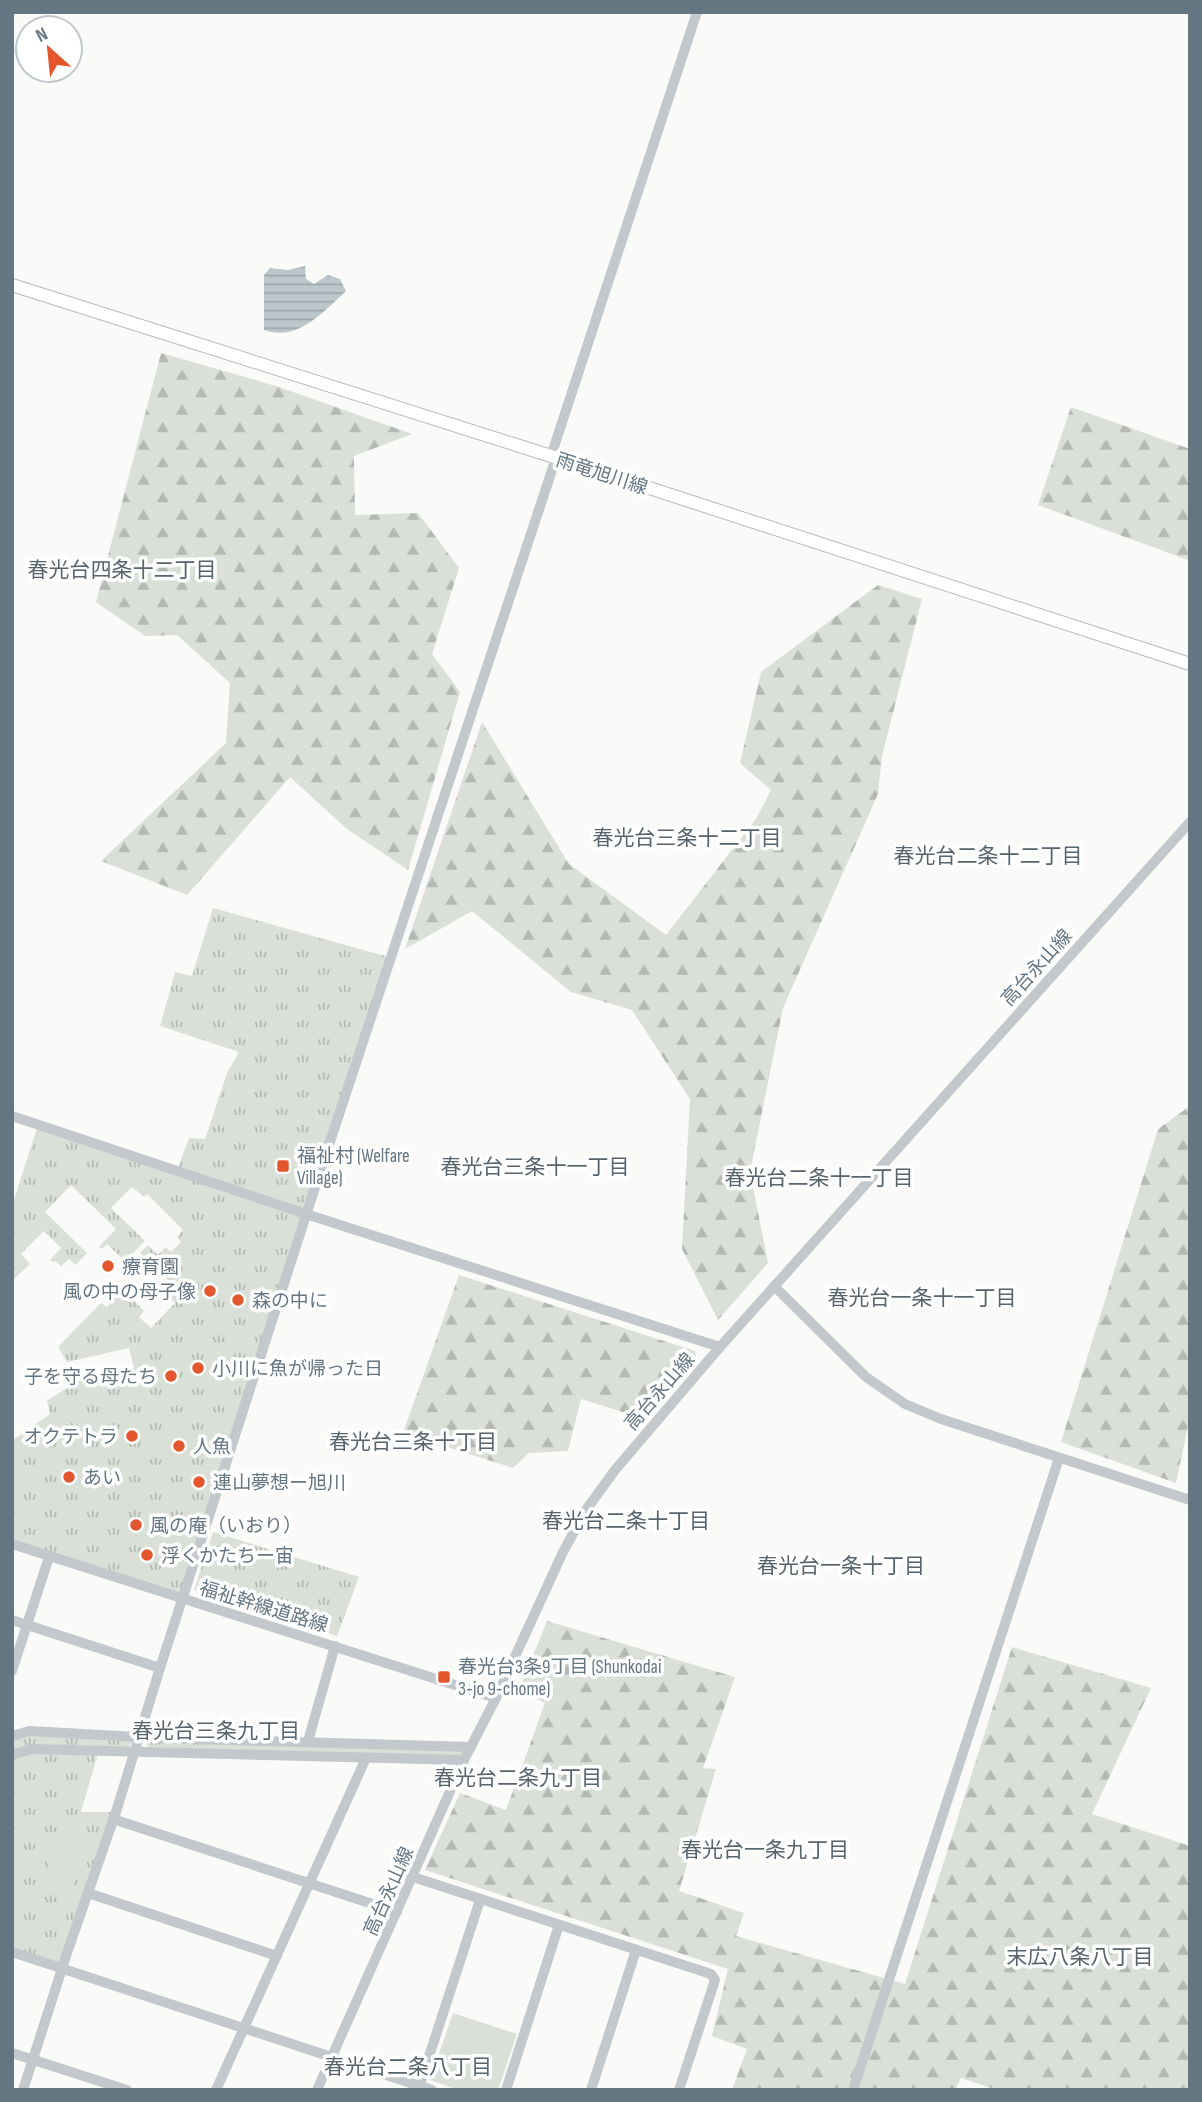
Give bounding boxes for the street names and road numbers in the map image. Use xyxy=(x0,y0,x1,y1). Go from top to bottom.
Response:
street label: 雨竜旭川線 xyxy=(553,449,650,500)
street label: 高台永山線 xyxy=(997,925,1077,1011)
street label: 高台永山線 xyxy=(620,1349,700,1435)
street label: 福祉幹線道路線 xyxy=(197,1577,331,1638)
street label: 高台永山線 xyxy=(360,1844,419,1940)

